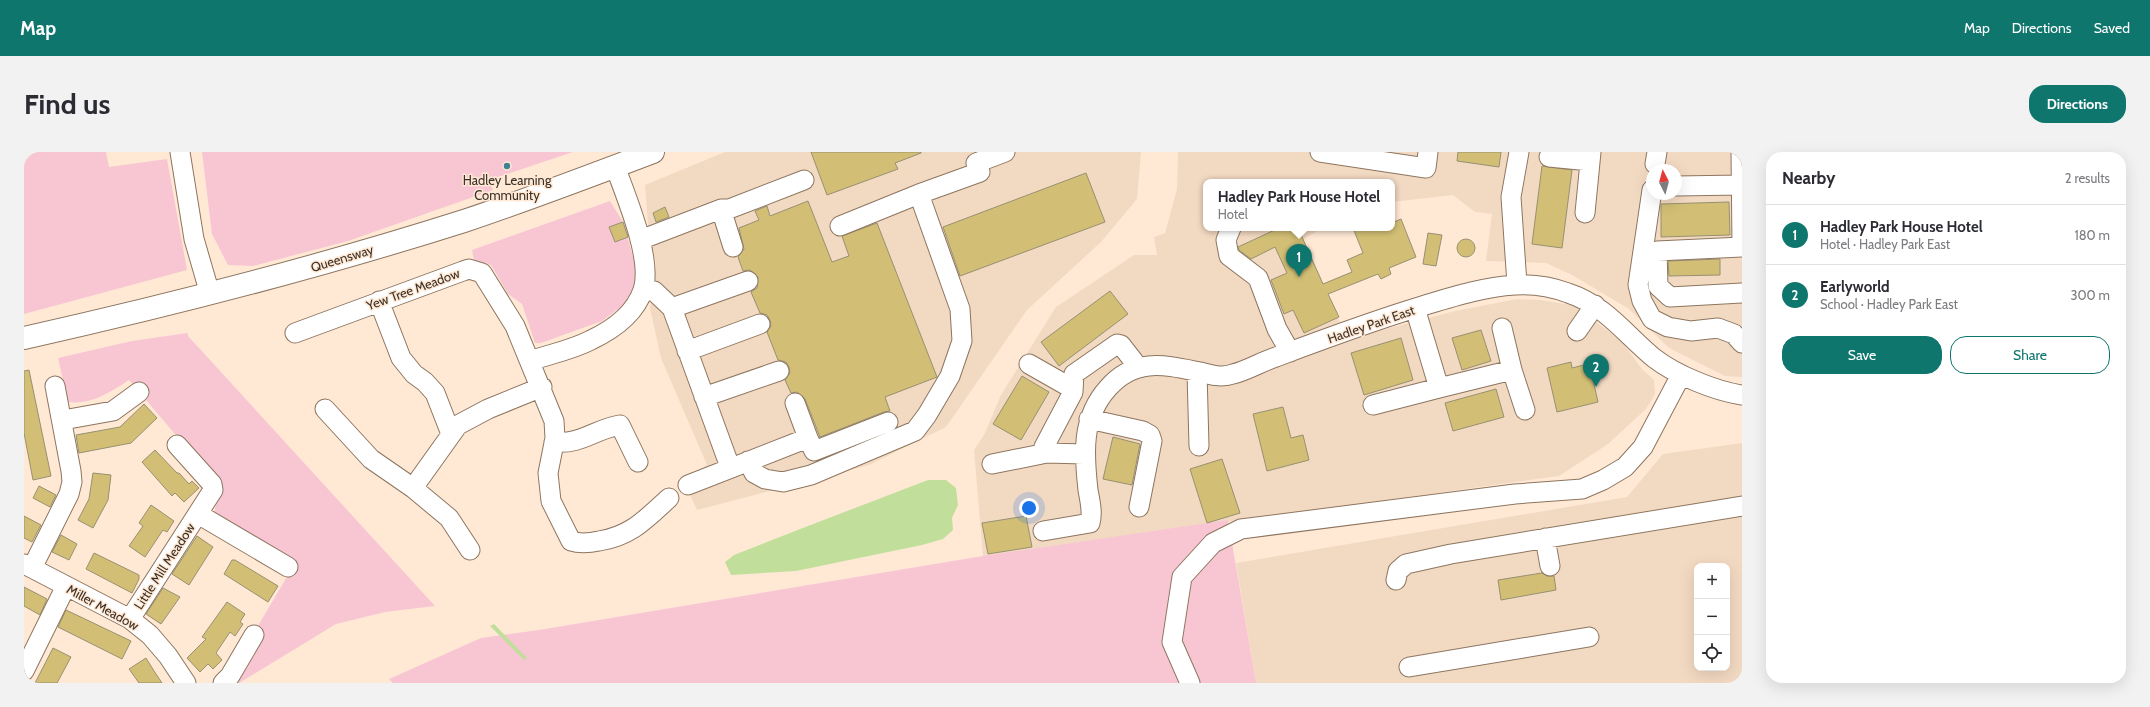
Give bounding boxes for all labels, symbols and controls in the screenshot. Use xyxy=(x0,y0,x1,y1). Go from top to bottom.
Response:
text: Map xyxy=(20,17,56,40)
text: Map xyxy=(1964,19,1990,37)
text: Directions xyxy=(2012,19,2072,37)
text: Saved xyxy=(2094,19,2130,37)
button: Directions xyxy=(2029,85,2126,123)
text: Find us xyxy=(24,87,110,121)
marker: Hadley Learning Community xyxy=(502,161,512,171)
north arrow xyxy=(1646,164,1682,200)
text: Nearby xyxy=(1782,168,1835,188)
text: 2 results xyxy=(2065,170,2110,186)
place label: Hadley Learning Community xyxy=(463,172,552,203)
popup xyxy=(1203,179,1395,231)
text: Hadley Park House Hotel xyxy=(1218,188,1380,206)
text: Hotel xyxy=(1218,206,1248,222)
text: Hadley Park House Hotel xyxy=(1820,218,1983,236)
text: 1 xyxy=(1793,227,1797,243)
text: 180 m xyxy=(2074,227,2110,243)
text: Hotel · Hadley Park East xyxy=(1820,236,1950,252)
street label: Queensway xyxy=(309,241,376,275)
pin: 1 xyxy=(1286,244,1312,277)
street label: Yew Tree Meadow xyxy=(363,264,462,314)
text: Earlyworld xyxy=(1820,278,1890,296)
text: 2 xyxy=(1792,287,1798,303)
text: 300 m xyxy=(2070,287,2110,303)
text: School · Hadley Park East xyxy=(1820,296,1958,312)
street label: Hadley Park East xyxy=(1325,301,1417,346)
button: Save xyxy=(1782,336,1942,374)
button: Share xyxy=(1950,336,2110,374)
pin: 2 xyxy=(1583,354,1609,387)
your location xyxy=(1019,498,1039,518)
street label: Little Mill Meadow xyxy=(130,519,198,612)
map controls xyxy=(1694,563,1730,671)
button: + xyxy=(1694,563,1730,599)
street label: Miller Meadow xyxy=(64,581,142,634)
button: − xyxy=(1694,599,1730,635)
button: locate xyxy=(1694,635,1730,671)

